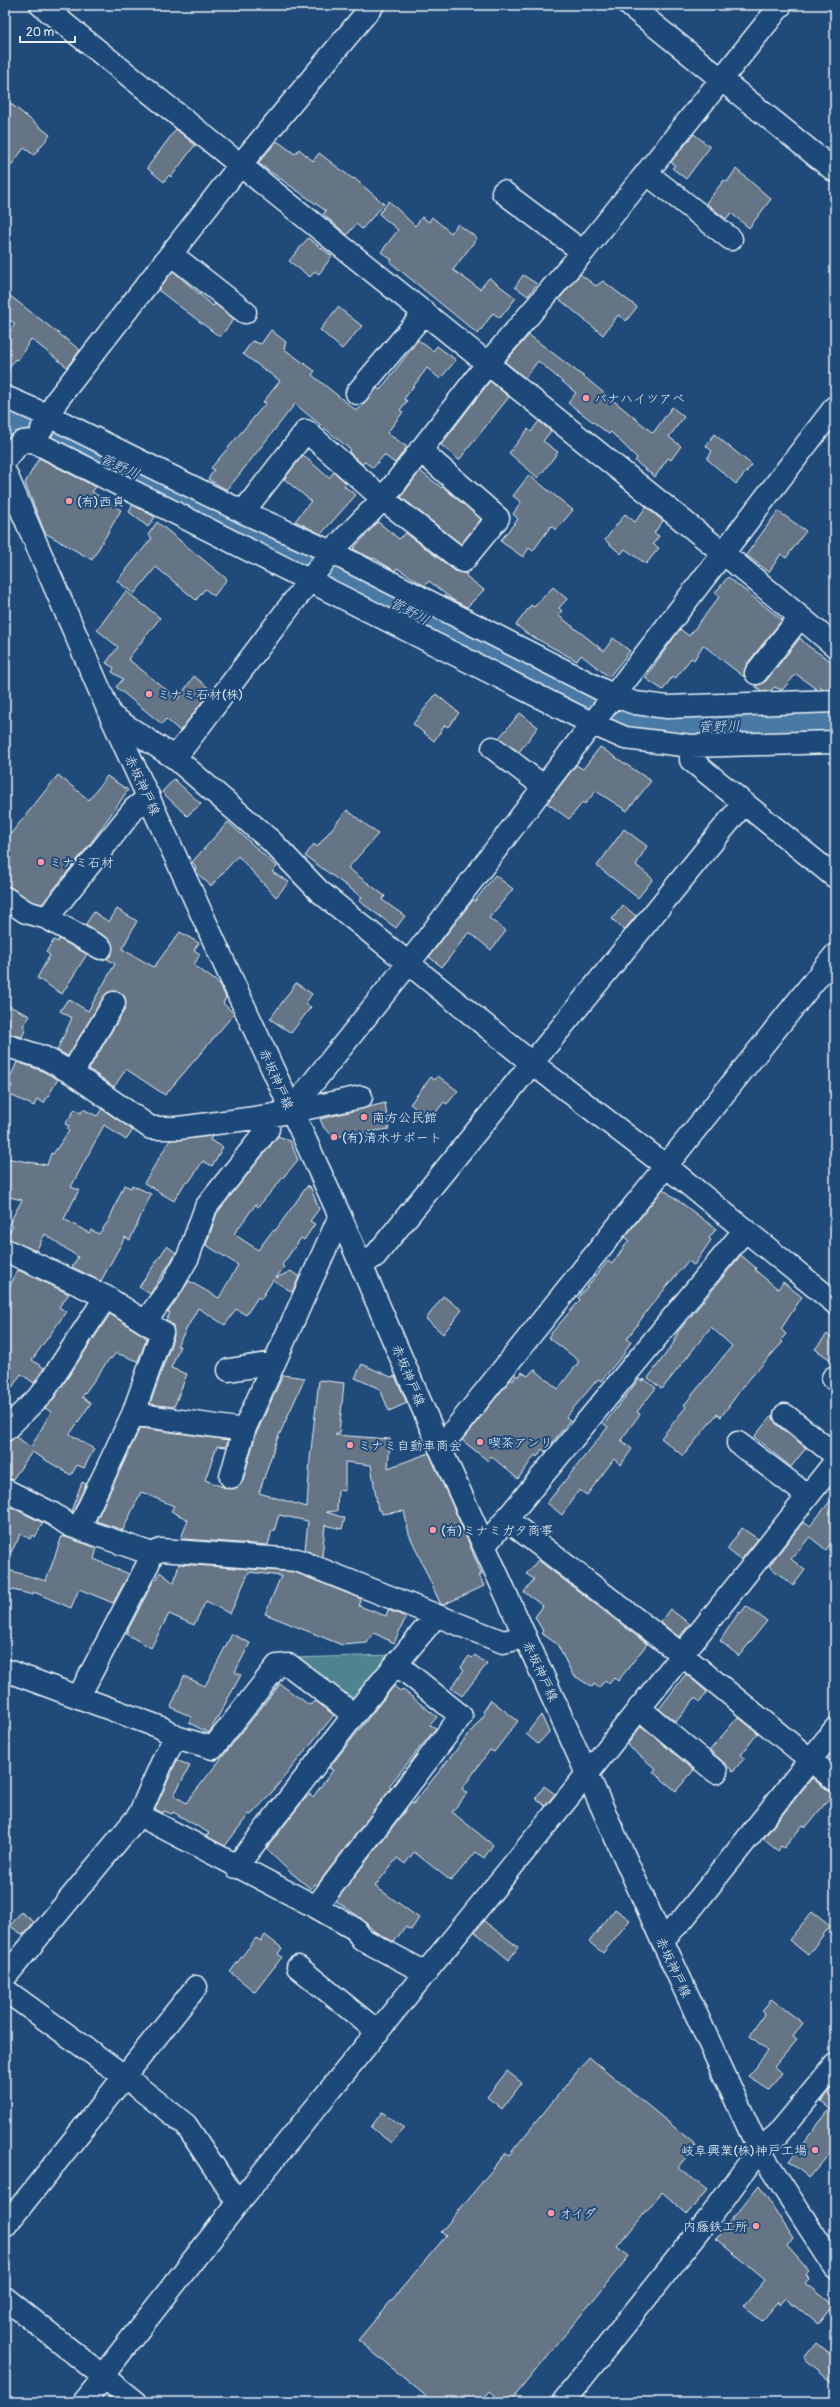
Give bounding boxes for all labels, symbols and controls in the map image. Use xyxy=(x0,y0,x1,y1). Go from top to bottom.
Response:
scale bar xyxy=(20,18,75,44)
text: 20 m xyxy=(26,25,55,40)
place label: パナハイツアベ xyxy=(594,391,685,407)
marker: パナハイツアベ xyxy=(581,393,591,403)
water label: 菅野川 xyxy=(97,450,142,483)
place label: (有)西貞 xyxy=(77,494,125,510)
marker: (有)西貞 xyxy=(64,496,74,506)
water label: 菅野川 xyxy=(387,594,432,629)
place label: ミナミ石材(株) xyxy=(157,687,243,703)
marker: ミナミ石材(株) xyxy=(144,689,154,699)
water label: 菅野川 xyxy=(698,717,740,736)
street label: 赤坂神戸線 xyxy=(121,753,163,819)
place label: ミナミ石材 xyxy=(49,855,114,871)
marker: ミナミ石材 xyxy=(36,857,46,867)
street label: 赤坂神戸線 xyxy=(256,1046,297,1113)
place label: 南方公民館 xyxy=(372,1110,437,1126)
marker: 南方公民館 xyxy=(359,1112,369,1122)
place label: (有)清水サポート xyxy=(342,1130,442,1146)
marker: (有)清水サポート xyxy=(329,1132,339,1142)
street label: 赤坂神戸線 xyxy=(388,1342,429,1409)
place label: 喫茶アンリ xyxy=(488,1435,553,1451)
marker: 喫茶アンリ xyxy=(475,1437,485,1447)
place label: ミナミ自動車商会 xyxy=(358,1438,462,1454)
marker: ミナミ自動車商会 xyxy=(345,1440,355,1450)
place label: (有)ミナミガタ商事 xyxy=(441,1523,553,1539)
marker: (有)ミナミガタ商事 xyxy=(428,1525,438,1535)
street label: 赤坂神戸線 xyxy=(519,1639,561,1705)
street label: 赤坂神戸線 xyxy=(652,1935,694,2001)
place label: 岐阜興業(株)神戸工場 xyxy=(681,2143,807,2159)
marker: 岐阜興業(株)神戸工場 xyxy=(810,2145,820,2155)
place label: オイダ xyxy=(559,2206,596,2222)
marker: オイダ xyxy=(546,2208,556,2218)
place label: 内藤鉄工所 xyxy=(683,2219,748,2235)
marker: 内藤鉄工所 xyxy=(751,2221,761,2231)

